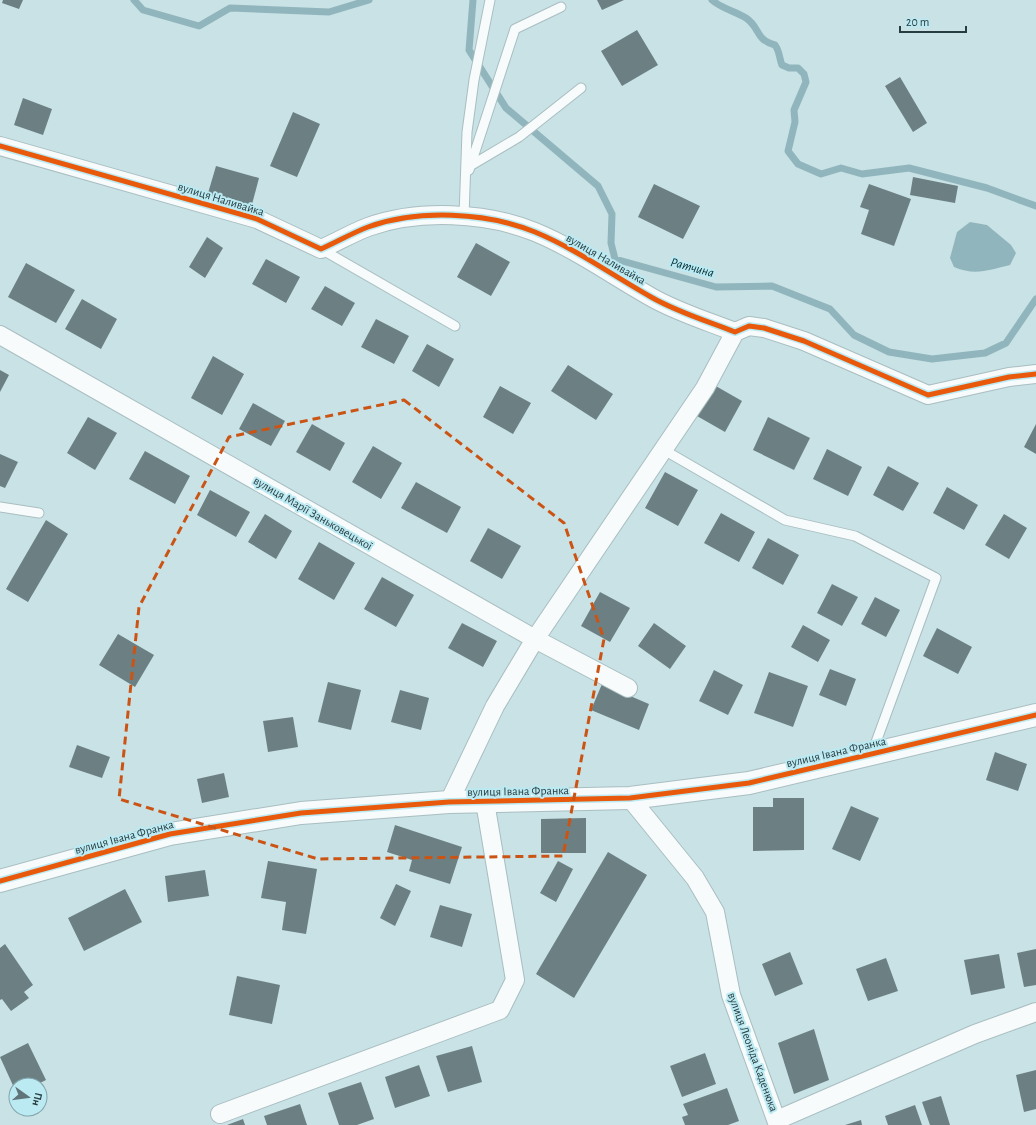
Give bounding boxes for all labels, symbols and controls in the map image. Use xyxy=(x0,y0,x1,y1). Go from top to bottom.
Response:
scale bar xyxy=(900,8,966,34)
text: 20 m xyxy=(906,16,929,28)
street label: вулиця Наливайка xyxy=(176,180,266,219)
street label: вулиця Наливайка xyxy=(564,231,648,288)
water label: Ратчина xyxy=(669,256,716,280)
street label: вулиця Марії Заньковецької xyxy=(251,474,375,553)
street label: вулиця Івана Франка xyxy=(785,735,888,770)
street label: вулиця Івана Франка xyxy=(467,784,570,799)
street label: вулиця Івана Франка xyxy=(73,818,175,857)
street label: вулиця Леоніда Каденюка xyxy=(725,991,780,1114)
north arrow xyxy=(8,1077,48,1117)
text: Пн xyxy=(30,1091,44,1107)

